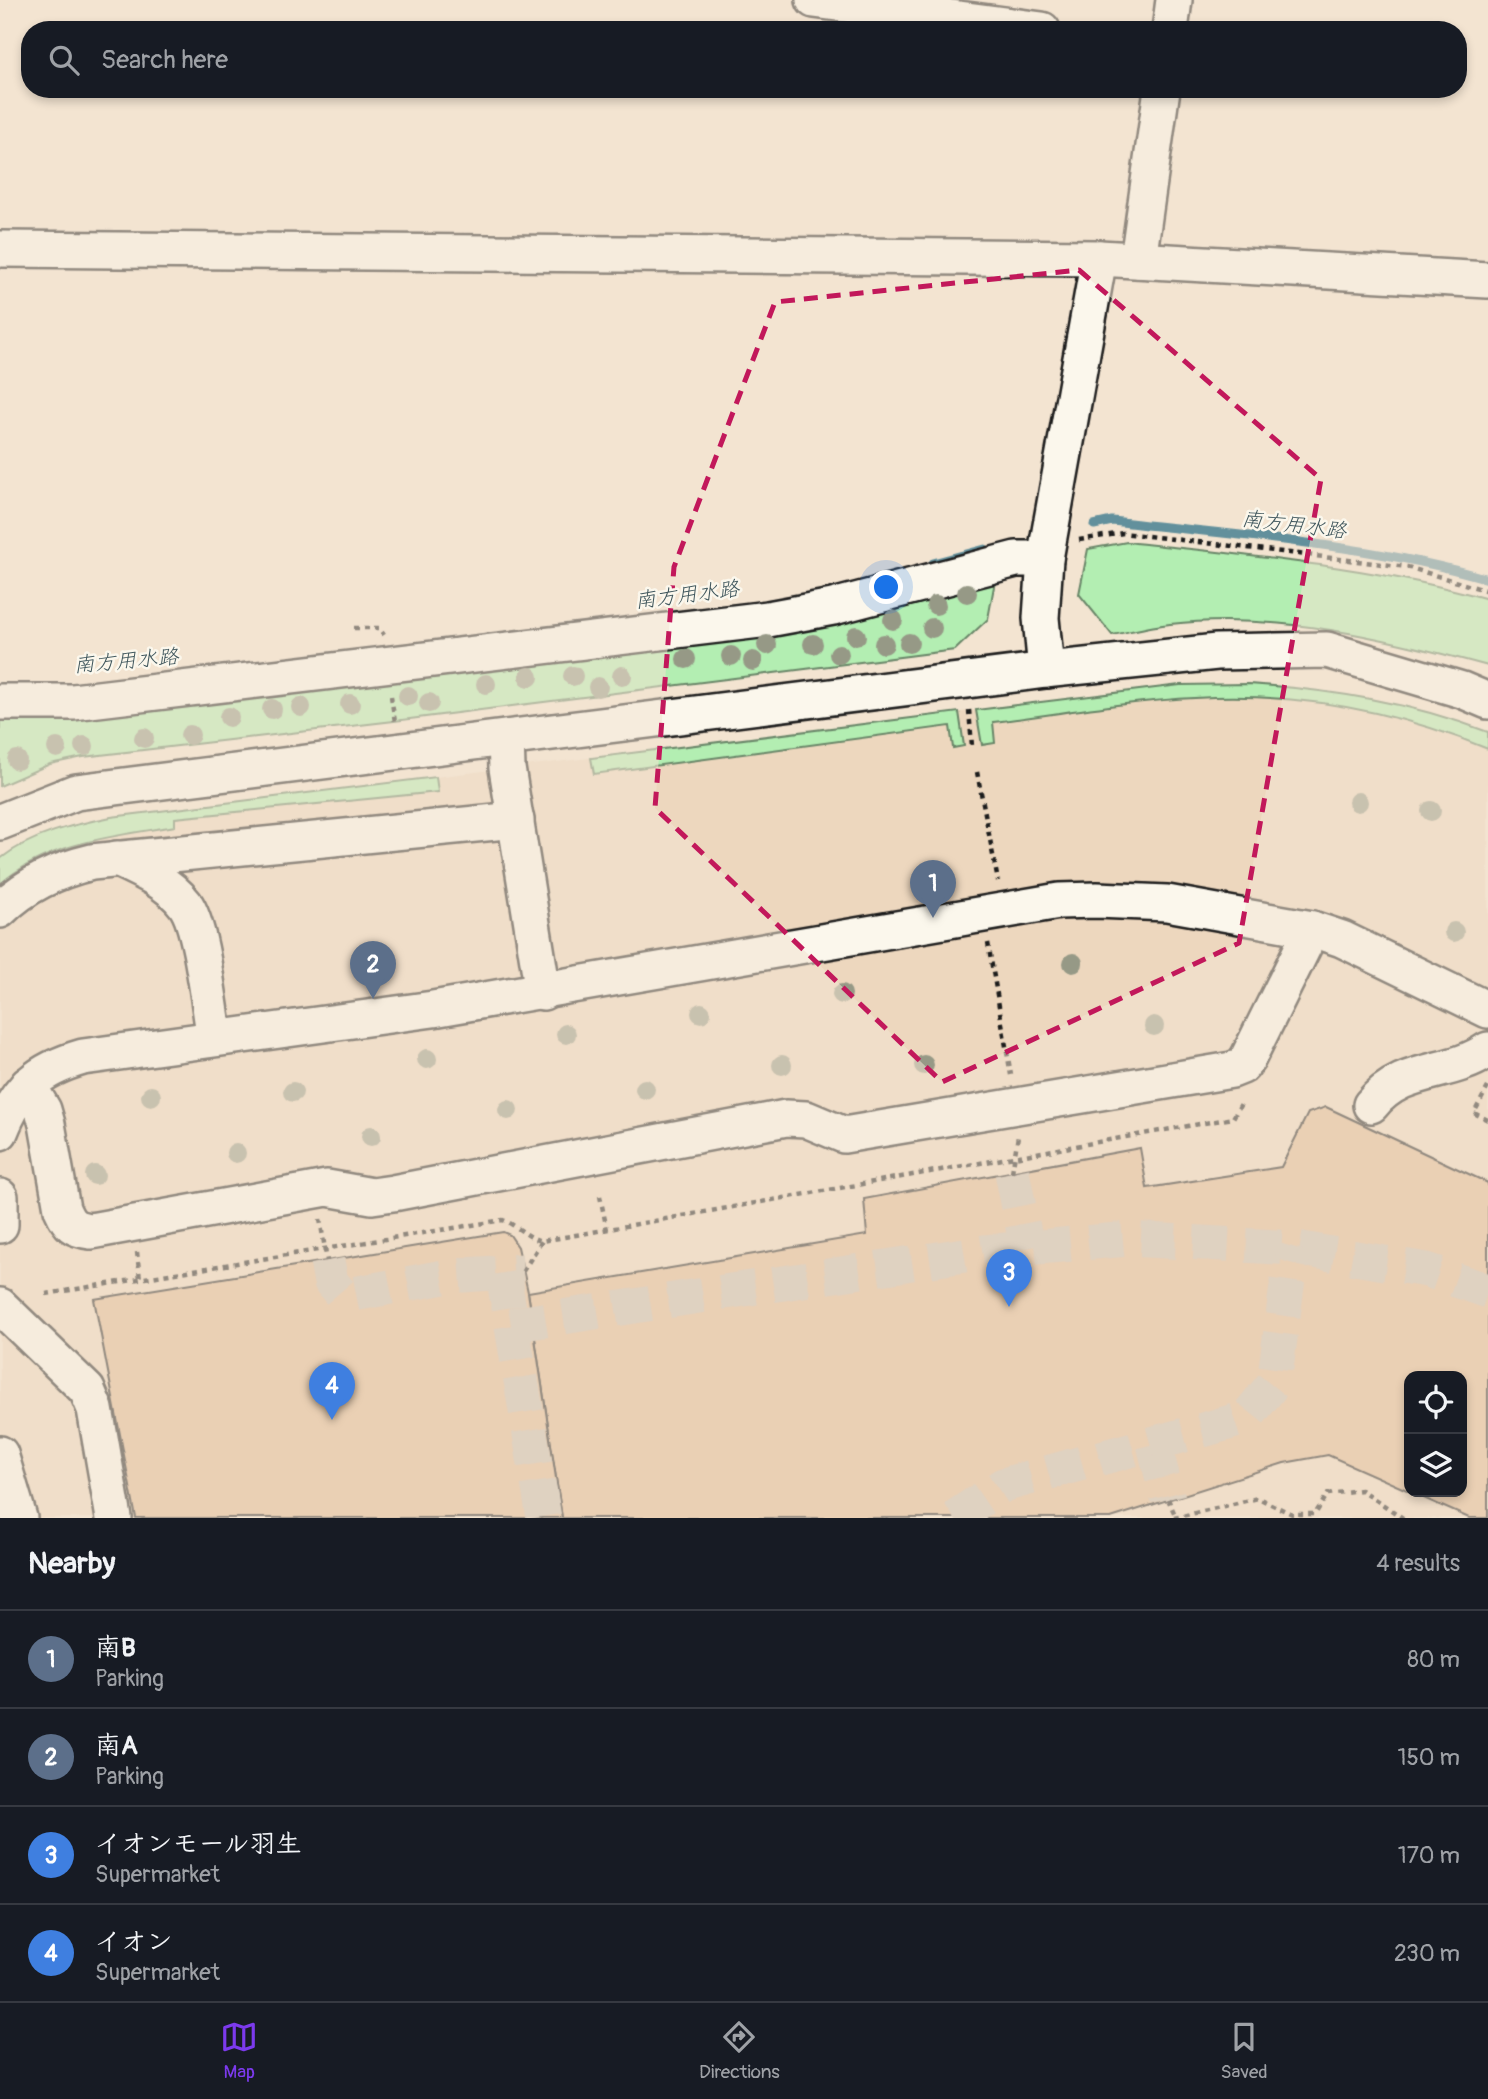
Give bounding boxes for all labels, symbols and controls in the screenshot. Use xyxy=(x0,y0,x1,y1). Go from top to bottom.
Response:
search box xyxy=(21,21,1467,98)
icon: search xyxy=(45,41,83,79)
text: Search here xyxy=(101,44,228,76)
water label: 南方用水路 xyxy=(1240,505,1349,545)
your location xyxy=(869,570,903,604)
water label: 南方用水路 xyxy=(633,575,742,615)
water label: 南方用水路 xyxy=(73,643,180,679)
pin: 1 xyxy=(910,860,956,918)
pin: 2 xyxy=(350,941,396,999)
pin: 3 xyxy=(986,1249,1032,1307)
pin: 4 xyxy=(309,1362,355,1420)
map controls xyxy=(1404,1371,1467,1497)
button: locate xyxy=(1404,1371,1467,1434)
button: layers xyxy=(1404,1434,1467,1497)
text: Nearby xyxy=(28,1545,115,1582)
text: 4 results xyxy=(1376,1549,1460,1578)
text: 南B xyxy=(95,1632,136,1664)
text: 1 xyxy=(47,1645,56,1674)
text: 80 m xyxy=(1407,1645,1460,1674)
text: Parking xyxy=(95,1664,164,1693)
text: 南A xyxy=(95,1730,138,1762)
text: 2 xyxy=(45,1743,57,1772)
text: 150 m xyxy=(1397,1743,1460,1772)
text: Parking xyxy=(95,1762,164,1791)
text: イオンモール羽生 xyxy=(95,1828,301,1860)
text: 3 xyxy=(45,1841,57,1870)
text: 170 m xyxy=(1398,1841,1460,1870)
text: Supermarket xyxy=(95,1860,220,1889)
text: イオン xyxy=(95,1926,172,1958)
text: 4 xyxy=(44,1939,58,1968)
text: 230 m xyxy=(1394,1939,1460,1968)
text: Supermarket xyxy=(95,1958,220,1987)
tab: Map xyxy=(220,2018,258,2084)
tab: Directions xyxy=(699,2018,780,2084)
tab: Saved xyxy=(1220,2018,1268,2084)

